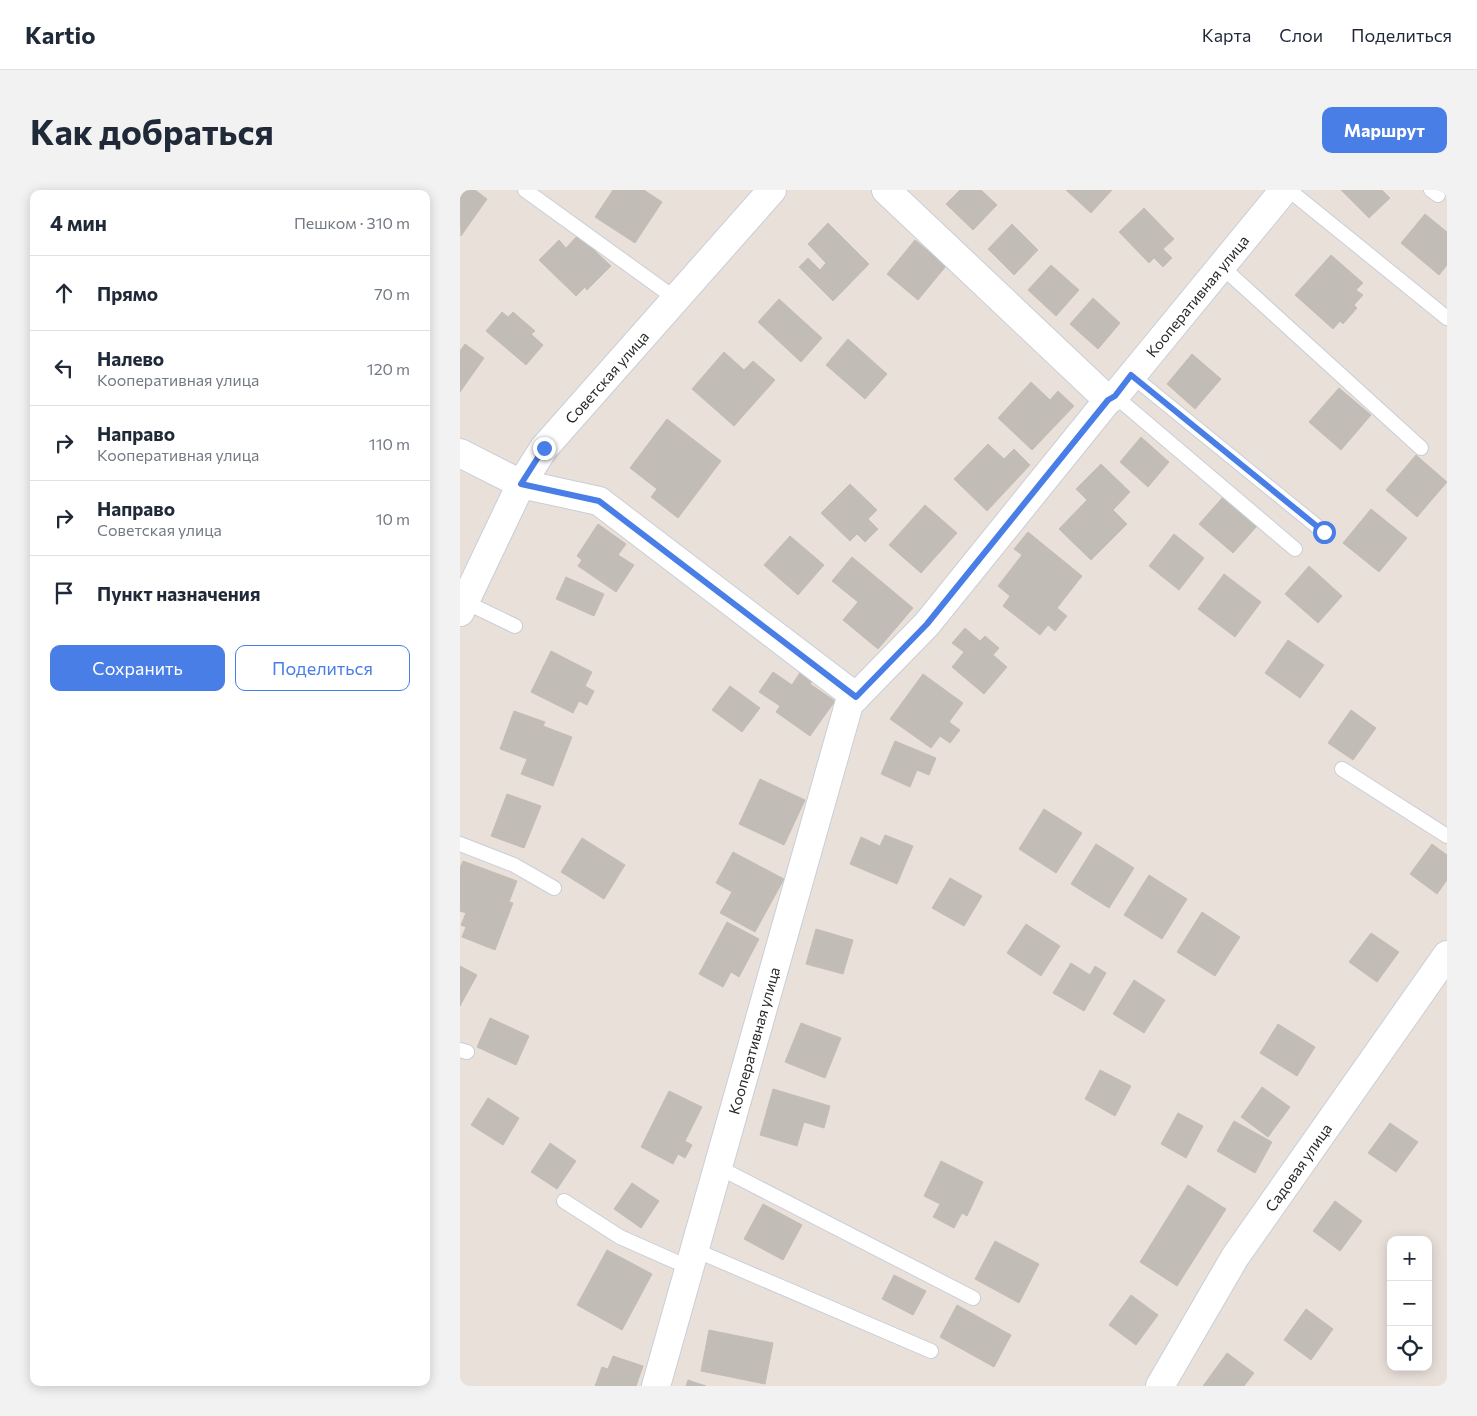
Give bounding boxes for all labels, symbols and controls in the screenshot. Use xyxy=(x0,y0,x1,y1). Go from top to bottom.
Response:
text: Kartio xyxy=(25,20,95,49)
text: Карта xyxy=(1202,24,1251,46)
text: Слои xyxy=(1279,24,1323,46)
text: Поделиться xyxy=(1351,24,1452,46)
button: Маршрут xyxy=(1322,107,1447,153)
text: Как добраться xyxy=(30,109,274,152)
text: 4 мин xyxy=(50,210,107,235)
text: Пешком · 310 m xyxy=(294,213,410,232)
street label: Кооперативная улица xyxy=(1142,231,1252,361)
icon: ahead xyxy=(50,279,78,307)
text: Прямо xyxy=(97,282,158,305)
text: 70 m xyxy=(374,284,410,303)
street label: Советская улица xyxy=(561,327,652,427)
text: Налево xyxy=(97,347,164,370)
icon: left xyxy=(50,354,78,382)
text: 120 m xyxy=(367,359,410,378)
text: Кооперативная улица xyxy=(97,370,259,389)
text: Направо xyxy=(97,422,175,445)
icon: right xyxy=(50,429,78,457)
text: 110 m xyxy=(369,434,410,453)
route end xyxy=(533,437,556,460)
text: Кооперативная улица xyxy=(97,445,259,464)
text: Направо xyxy=(97,497,175,520)
icon: right xyxy=(50,504,78,532)
text: 10 m xyxy=(376,509,410,528)
text: Советская улица xyxy=(97,520,222,539)
route start xyxy=(1313,521,1336,544)
icon: arrive xyxy=(50,579,78,607)
text: Пункт назначения xyxy=(97,582,260,605)
button: Сохранить xyxy=(50,645,225,691)
button: Поделиться xyxy=(235,645,410,691)
street label: Кооперативная улица xyxy=(724,965,783,1116)
street label: Садовая улица xyxy=(1261,1120,1335,1215)
map controls xyxy=(1387,1236,1432,1371)
button: + xyxy=(1387,1236,1432,1281)
button: − xyxy=(1387,1281,1432,1326)
button: locate xyxy=(1387,1326,1432,1371)

